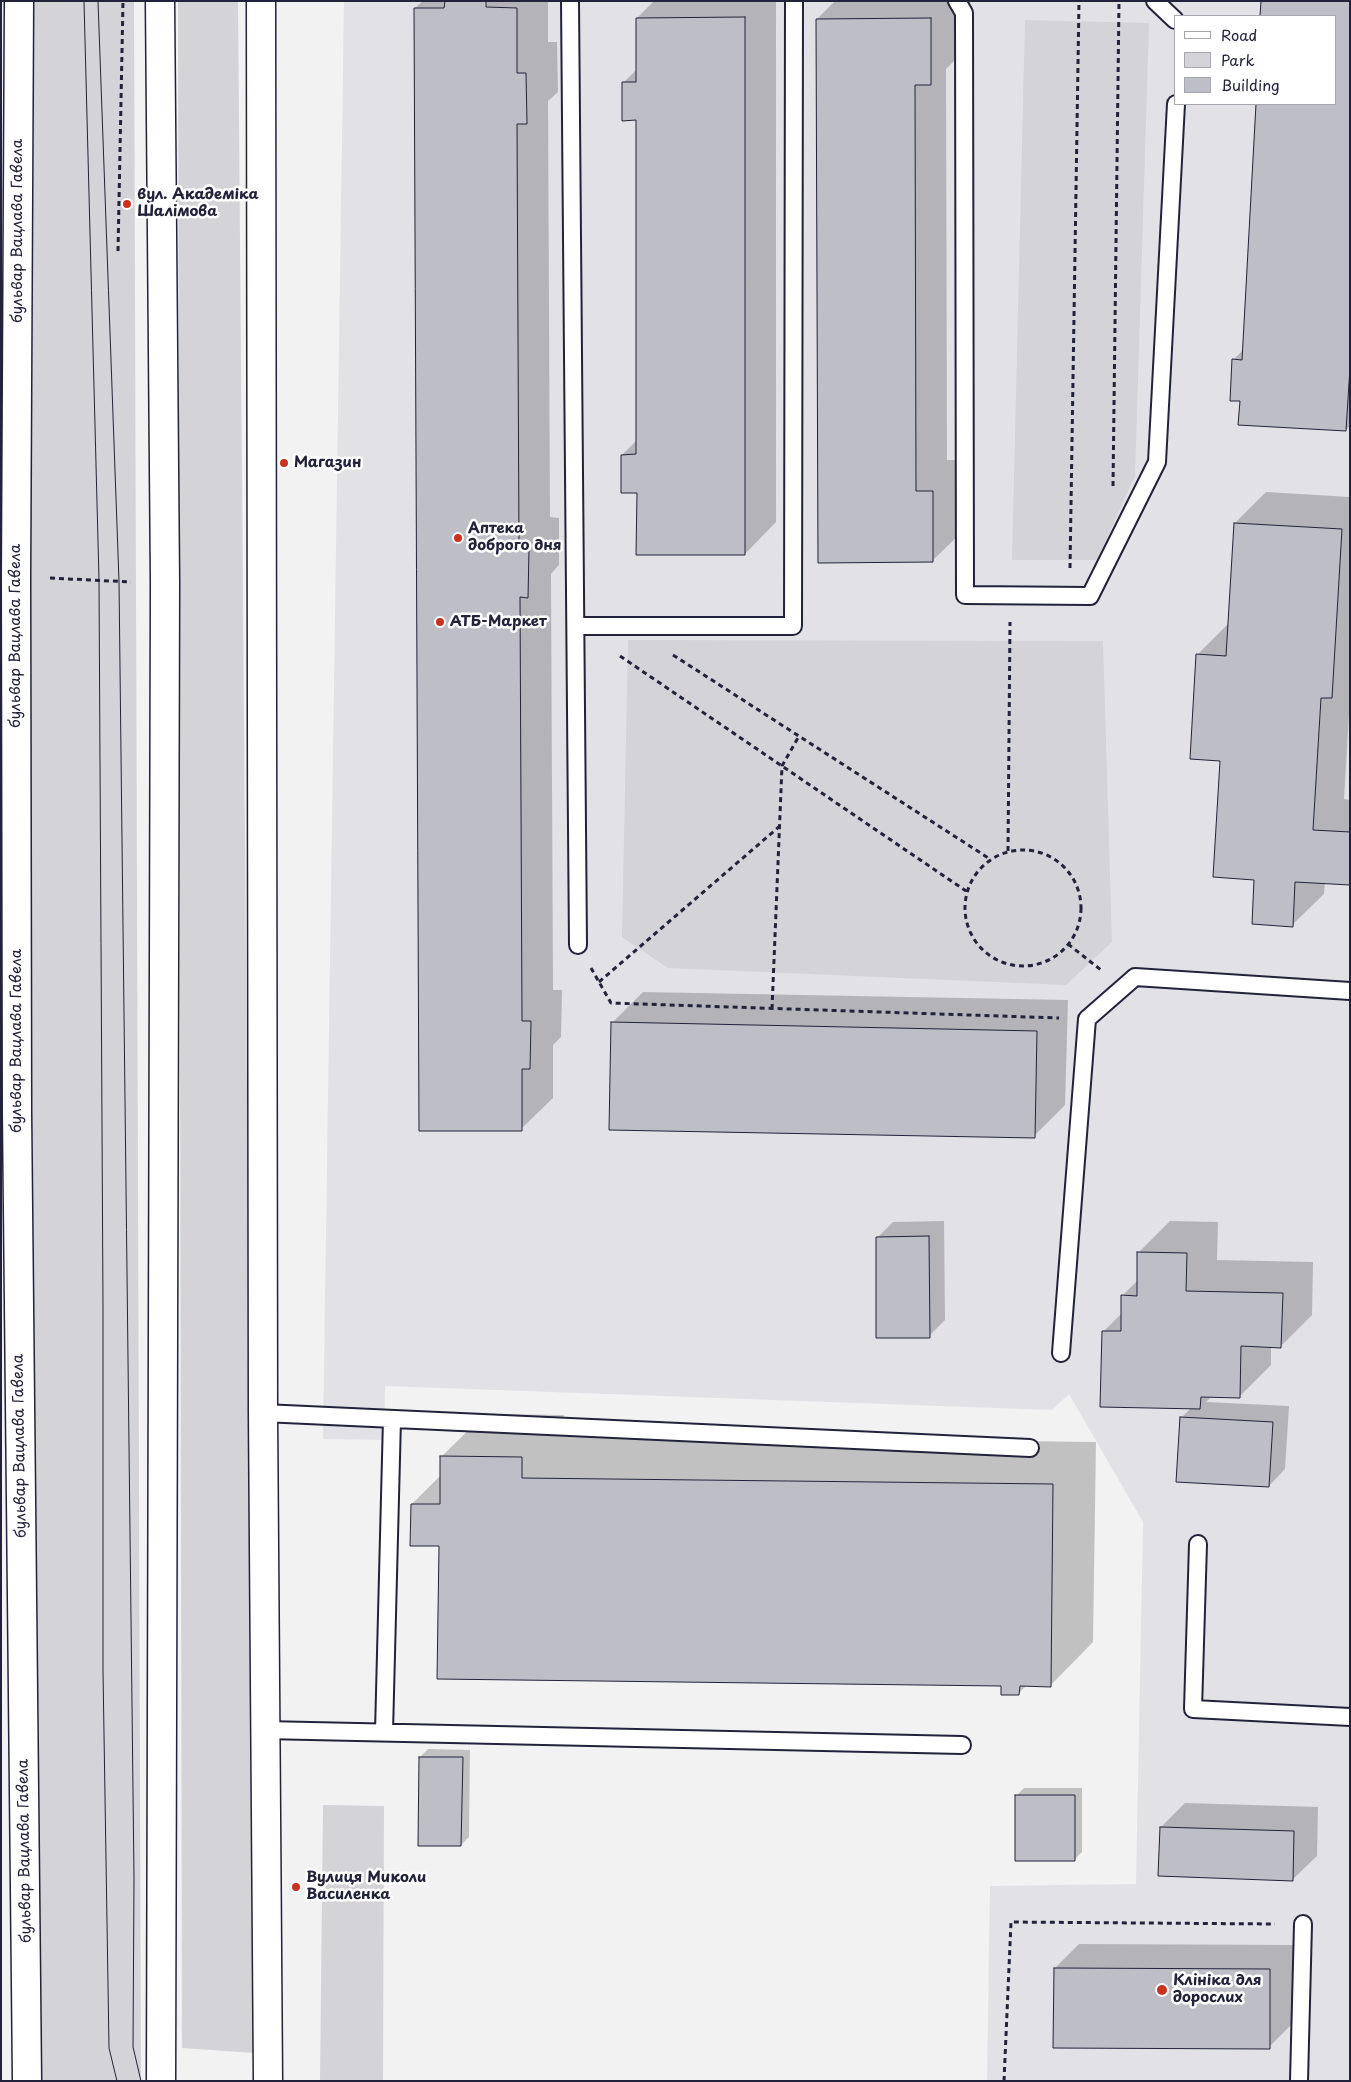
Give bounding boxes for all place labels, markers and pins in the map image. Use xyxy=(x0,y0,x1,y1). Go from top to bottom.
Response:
place label: вул. Академіка Шалімова xyxy=(137,186,259,221)
marker: вул. Академіка Шалімова xyxy=(121,198,133,210)
place label: Магазин xyxy=(294,454,361,472)
marker: Магазин xyxy=(278,457,290,469)
place label: Аптека доброго дня xyxy=(468,520,562,555)
marker: Аптека доброго дня xyxy=(452,532,464,544)
place label: АТБ-Маркет xyxy=(450,613,547,631)
marker: АТБ-Маркет xyxy=(434,616,446,628)
place label: Вулиця Миколи Василенка xyxy=(306,1869,426,1904)
marker: Вулиця Миколи Василенка xyxy=(290,1881,302,1893)
place label: Клініка для дорослих xyxy=(1173,1972,1262,2007)
marker: Клініка для дорослих xyxy=(1155,1983,1169,1997)

